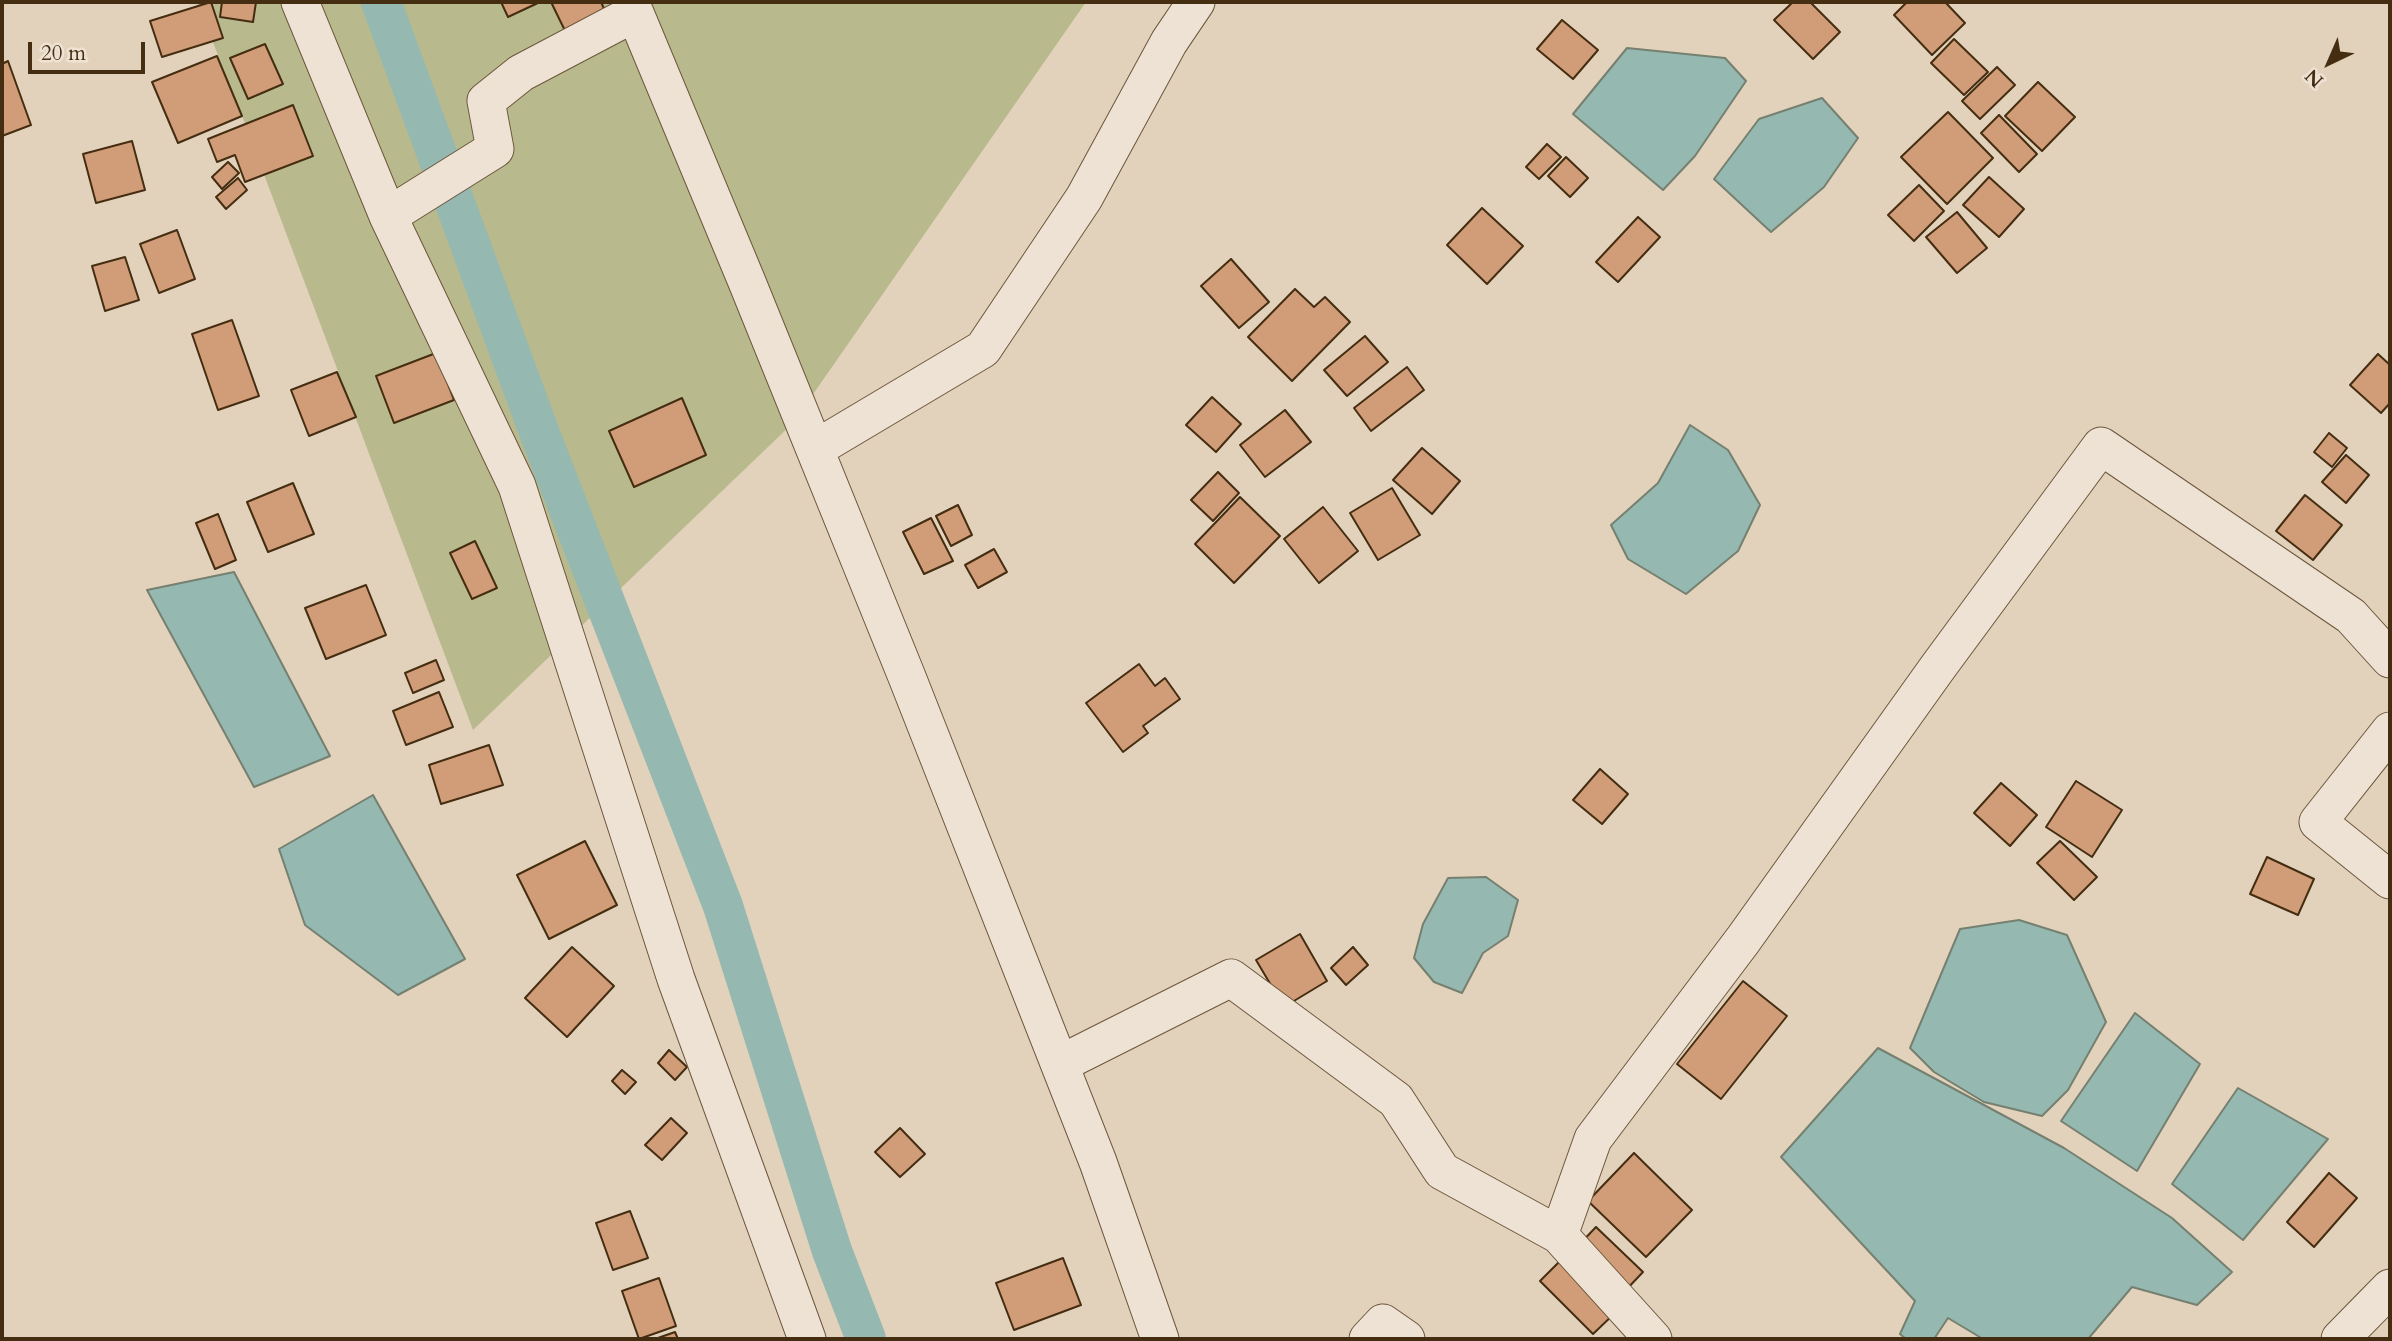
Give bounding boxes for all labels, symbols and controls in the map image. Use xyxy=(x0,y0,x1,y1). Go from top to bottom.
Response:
scale bar xyxy=(32,28,149,72)
north arrow xyxy=(2294,28,2364,98)
text: 20 m xyxy=(41,39,86,68)
text: N xyxy=(2299,63,2329,93)

